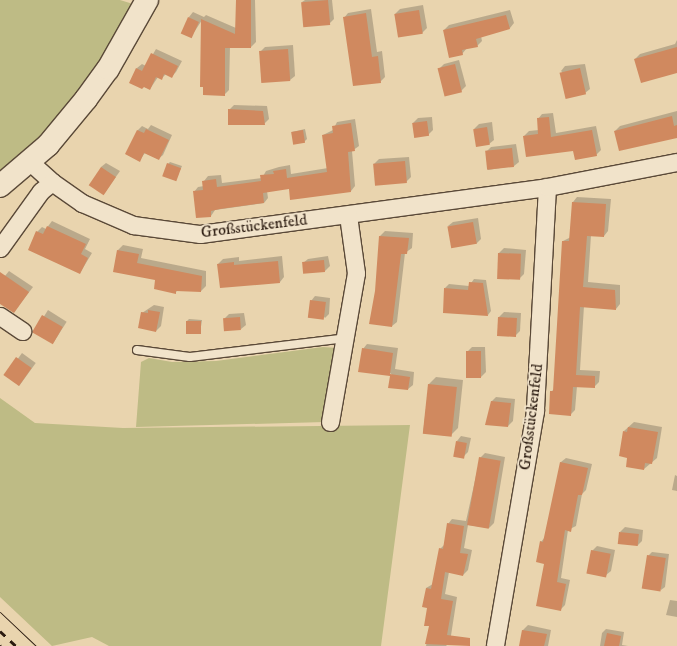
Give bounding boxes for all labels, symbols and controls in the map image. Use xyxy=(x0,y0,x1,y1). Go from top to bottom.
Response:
street label: Großstückenfeld xyxy=(200,210,308,242)
street label: Großstückenfeld xyxy=(515,363,547,471)

